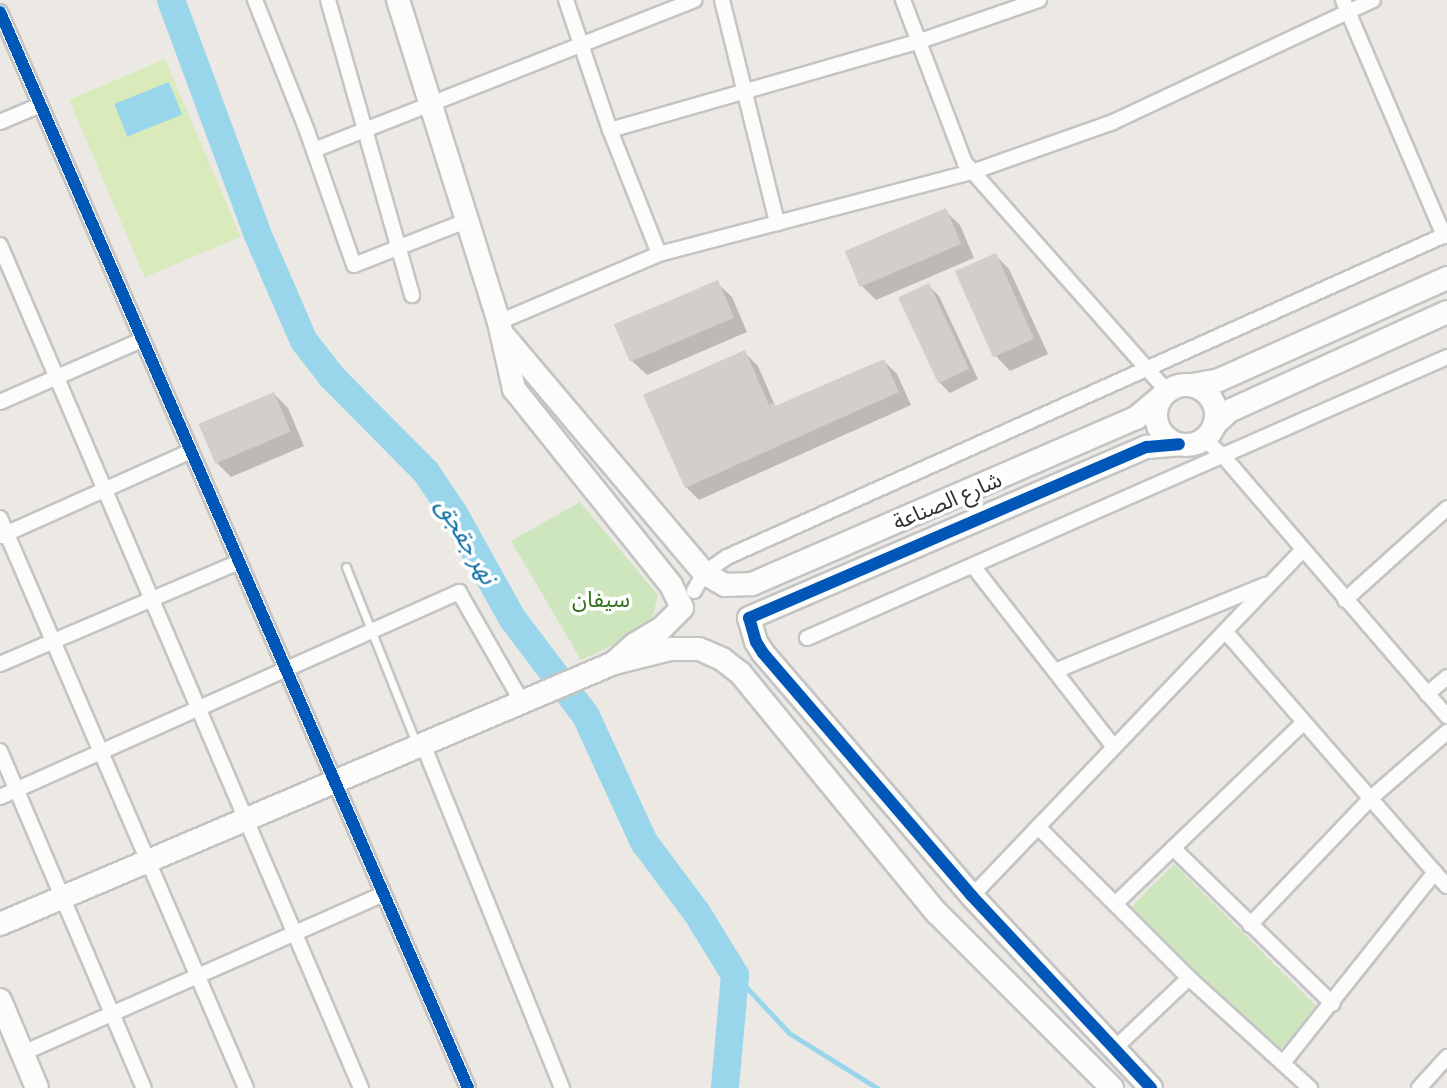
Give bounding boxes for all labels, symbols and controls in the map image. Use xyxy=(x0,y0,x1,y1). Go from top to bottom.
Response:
street label: شارع الصناعة xyxy=(889,465,1005,535)
water label: نهر جقجق xyxy=(431,493,503,589)
park label: سيفان xyxy=(572,586,630,612)

